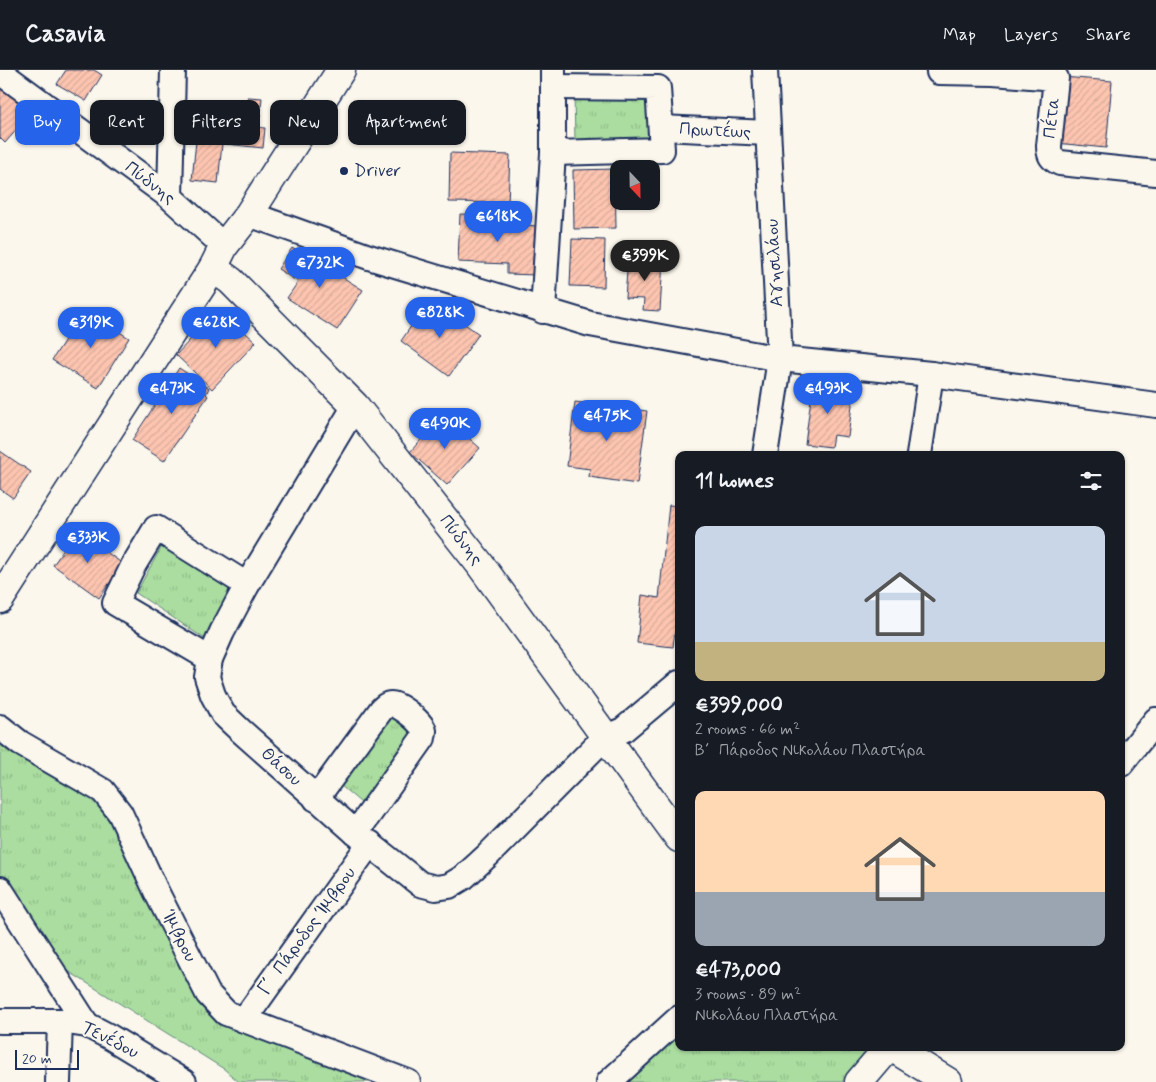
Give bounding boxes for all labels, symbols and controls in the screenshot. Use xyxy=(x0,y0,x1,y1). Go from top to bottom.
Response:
text: Casavia xyxy=(25,19,106,50)
text: Map xyxy=(943,23,976,47)
text: Layers xyxy=(1004,23,1058,47)
text: Share xyxy=(1086,23,1131,47)
street label: Πέτα xyxy=(1037,96,1066,140)
chip: Buy xyxy=(15,100,80,145)
chip: Rent xyxy=(90,100,164,145)
chip: Filters xyxy=(174,100,260,145)
chip: New xyxy=(270,100,338,145)
chip: Apartment xyxy=(348,100,466,145)
street label: Πρωτέως xyxy=(679,116,752,145)
street label: Πύδνης xyxy=(120,156,180,210)
place label: Driver xyxy=(354,159,402,183)
north arrow xyxy=(610,160,660,210)
map controls xyxy=(610,160,660,210)
marker: Driver xyxy=(338,165,350,177)
pin: €618K xyxy=(463,200,533,243)
text: €618K xyxy=(475,206,521,227)
street label: Αγησιλάου xyxy=(761,218,789,308)
pin: €399K xyxy=(610,240,680,282)
text: €399K xyxy=(622,245,668,266)
pin: €732K xyxy=(285,246,355,289)
text: €732K xyxy=(296,252,344,273)
pin: €828K xyxy=(405,296,475,339)
text: €828K xyxy=(416,302,464,323)
pin: €319K xyxy=(56,306,126,349)
pin: €628K xyxy=(181,306,251,349)
text: €319K xyxy=(69,312,113,333)
text: €628K xyxy=(192,312,240,333)
pin: €473K xyxy=(137,372,207,415)
pin: €493K xyxy=(793,372,863,415)
text: €473K xyxy=(149,378,195,399)
text: €493K xyxy=(804,378,852,399)
pin: €475K xyxy=(572,400,642,442)
text: €475K xyxy=(583,405,631,426)
pin: €490K xyxy=(410,408,480,450)
text: €490K xyxy=(420,413,470,434)
text: 11 homes xyxy=(695,467,774,495)
icon: filters xyxy=(1077,467,1105,495)
street label: Πύδνης xyxy=(434,510,488,570)
pin: €333K xyxy=(53,522,123,564)
text: €333K xyxy=(67,527,109,548)
icon: home xyxy=(855,559,945,649)
text: €399,000 xyxy=(695,691,783,719)
text: 2 rooms · 66 m² xyxy=(695,719,800,740)
text: Β΄ Πάροδος Νικολάου Πλαστήρα xyxy=(695,740,926,761)
street label: Θάσου xyxy=(255,742,307,792)
icon: home xyxy=(855,824,945,914)
street label: Γ΄ Πάροδος Ίμβρου xyxy=(252,862,362,1000)
street label: Ίμβρου xyxy=(156,906,202,966)
text: €473,000 xyxy=(695,956,781,984)
text: 3 rooms · 89 m² xyxy=(695,984,801,1005)
text: Νικολάου Πλαστήρα xyxy=(695,1005,838,1026)
street label: Τενέδου xyxy=(77,1015,143,1065)
scale bar xyxy=(15,1047,79,1070)
text: 20 m xyxy=(22,1050,52,1068)

